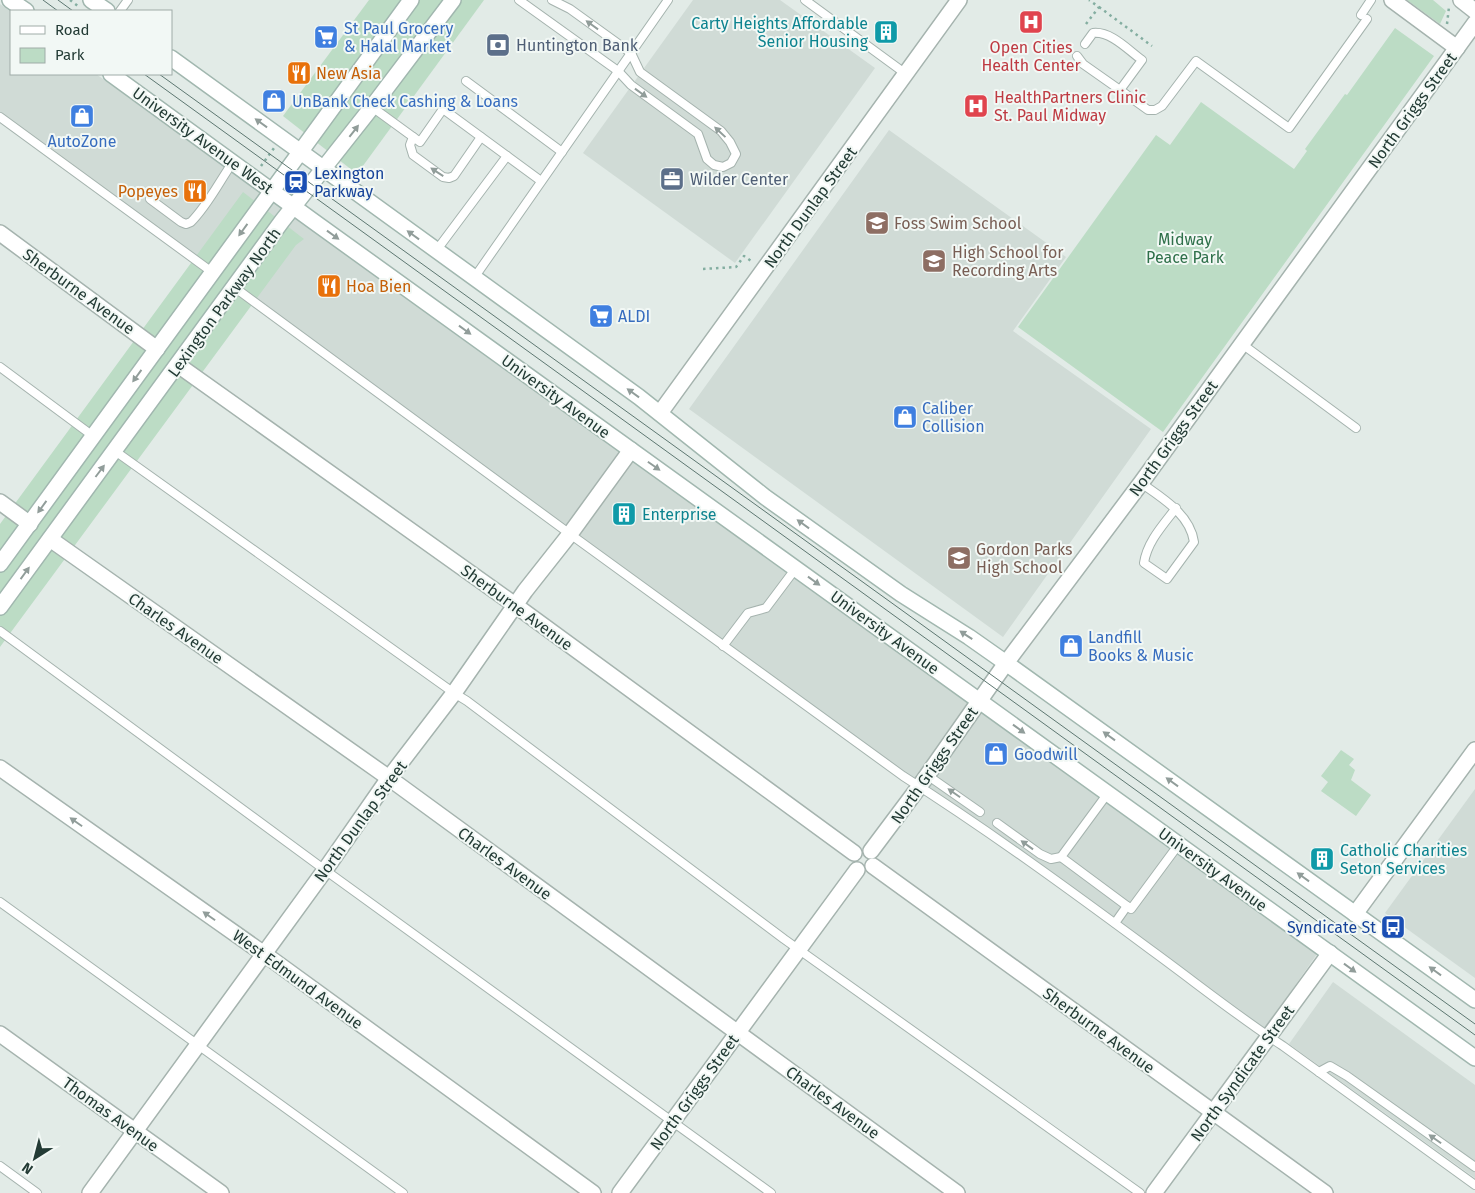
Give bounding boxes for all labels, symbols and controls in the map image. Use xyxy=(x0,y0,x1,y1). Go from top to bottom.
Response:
hospital icon: Open Cities Health Center xyxy=(1018,9,1044,35)
legend xyxy=(10,10,172,75)
place label: Carty Heights Affordable Senior Housing xyxy=(691,14,869,51)
place label: St Paul Grocery & Halal Market xyxy=(344,19,453,56)
building icon: Carty Heights Affordable Senior Housing xyxy=(873,19,899,45)
one-way arrow xyxy=(585,20,599,30)
text: Road xyxy=(55,21,90,39)
supermarket icon: St Paul Grocery & Halal Market xyxy=(313,24,339,50)
bank icon: Huntington Bank xyxy=(485,32,511,58)
place label: Huntington Bank xyxy=(516,36,639,55)
place label: Open Cities Health Center xyxy=(981,38,1081,75)
text: Park xyxy=(55,46,85,64)
street label: North Griggs Street xyxy=(1364,49,1461,172)
restaurant icon: New Asia xyxy=(286,60,312,86)
place label: New Asia xyxy=(316,64,381,83)
street label: University Avenue West xyxy=(129,83,277,198)
shop icon: UnBank Check Cashing & Loans xyxy=(261,88,287,114)
one-way arrow xyxy=(634,88,648,98)
place label: HealthPartners Clinic St. Paul Midway xyxy=(994,88,1147,125)
place label: UnBank Check Cashing & Loans xyxy=(292,92,518,111)
hospital icon: HealthPartners Clinic St. Paul Midway xyxy=(963,93,989,119)
shop icon: AutoZone xyxy=(69,103,95,129)
one-way arrow xyxy=(254,118,268,128)
one-way arrow xyxy=(348,125,359,138)
one-way arrow xyxy=(714,126,727,137)
place label: AutoZone xyxy=(48,132,116,151)
street label: North Dunlap Street xyxy=(760,143,861,272)
place label: Lexington Parkway xyxy=(314,164,384,201)
office icon: Wilder Center xyxy=(659,166,685,192)
one-way arrow xyxy=(430,167,444,177)
station icon: Lexington Parkway xyxy=(283,169,309,195)
place label: Wilder Center xyxy=(690,170,789,189)
restaurant icon: Popeyes xyxy=(182,178,208,204)
place label: Popeyes xyxy=(118,182,178,201)
school or university icon: Foss Swim School xyxy=(864,210,890,236)
place label: Foss Swim School xyxy=(894,214,1022,233)
one-way arrow xyxy=(237,223,248,236)
street label: Lexington Parkway North xyxy=(164,224,285,381)
one-way arrow xyxy=(326,230,339,241)
one-way arrow xyxy=(406,230,420,240)
park label: Midway Peace Park xyxy=(1146,230,1225,267)
place label: High School for Recording Arts xyxy=(952,243,1064,280)
street label: Sherburne Avenue xyxy=(19,245,138,338)
school or university icon: High School for Recording Arts xyxy=(921,248,947,274)
restaurant icon: Hoa Bien xyxy=(316,273,342,299)
place label: Hoa Bien xyxy=(346,277,411,296)
supermarket icon: ALDI xyxy=(588,303,614,329)
place label: ALDI xyxy=(618,307,650,326)
one-way arrow xyxy=(458,325,472,335)
street label: University Avenue xyxy=(498,351,614,442)
one-way arrow xyxy=(132,369,142,383)
street label: North Griggs Street xyxy=(1125,377,1222,500)
one-way arrow xyxy=(627,387,640,398)
place label: Caliber Collision xyxy=(922,399,985,436)
shop icon: Caliber Collision xyxy=(892,404,918,430)
one-way arrow xyxy=(647,461,660,471)
one-way arrow xyxy=(95,464,105,478)
one-way arrow xyxy=(37,500,47,514)
building icon: Enterprise xyxy=(611,501,637,527)
place label: Enterprise xyxy=(642,505,717,524)
one-way arrow xyxy=(796,519,810,529)
place label: Gordon Parks High School xyxy=(976,540,1073,577)
school or university icon: Gordon Parks High School xyxy=(946,545,972,571)
street label: Sherburne Avenue xyxy=(457,561,576,654)
one-way arrow xyxy=(20,566,30,580)
one-way arrow xyxy=(807,576,821,586)
street label: University Avenue xyxy=(827,587,943,678)
street label: Charles Avenue xyxy=(125,589,227,668)
place label: Landfill Books & Music xyxy=(1088,628,1194,665)
one-way arrow xyxy=(959,630,973,640)
shop icon: Landfill Books & Music xyxy=(1058,633,1084,659)
street label: North Griggs Street xyxy=(887,703,982,827)
one-way arrow xyxy=(1012,724,1026,734)
one-way arrow xyxy=(1102,731,1116,741)
shop icon: Goodwill xyxy=(983,741,1009,767)
place label: Goodwill xyxy=(1014,745,1078,764)
street label: North Dunlap Street xyxy=(310,757,411,886)
one-way arrow xyxy=(1165,777,1178,787)
one-way arrow xyxy=(947,788,960,798)
one-way arrow xyxy=(70,817,83,827)
street label: Charles Avenue xyxy=(454,823,555,904)
street label: University Avenue xyxy=(1155,824,1271,915)
one-way arrow xyxy=(1020,840,1034,850)
place label: Catholic Charities Seton Services xyxy=(1340,841,1467,878)
building icon: Catholic Charities Seton Services xyxy=(1309,846,1335,872)
one-way arrow xyxy=(1297,872,1310,882)
one-way arrow xyxy=(202,911,216,921)
bus stop icon: Syndicate St xyxy=(1380,914,1406,940)
place label: Syndicate St xyxy=(1287,918,1376,937)
street label: West Edmund Avenue xyxy=(229,926,367,1033)
one-way arrow xyxy=(1343,962,1356,973)
one-way arrow xyxy=(1429,967,1442,977)
street label: Sherburne Avenue xyxy=(1039,984,1158,1077)
street label: North Syndicate Street xyxy=(1187,1001,1298,1145)
street label: North Griggs Street xyxy=(646,1031,743,1154)
street label: Charles Avenue xyxy=(782,1062,883,1143)
street label: Thomas Avenue xyxy=(59,1073,162,1156)
north arrow xyxy=(10,1133,60,1183)
one-way arrow xyxy=(1428,1134,1442,1144)
text: N xyxy=(19,1159,36,1178)

